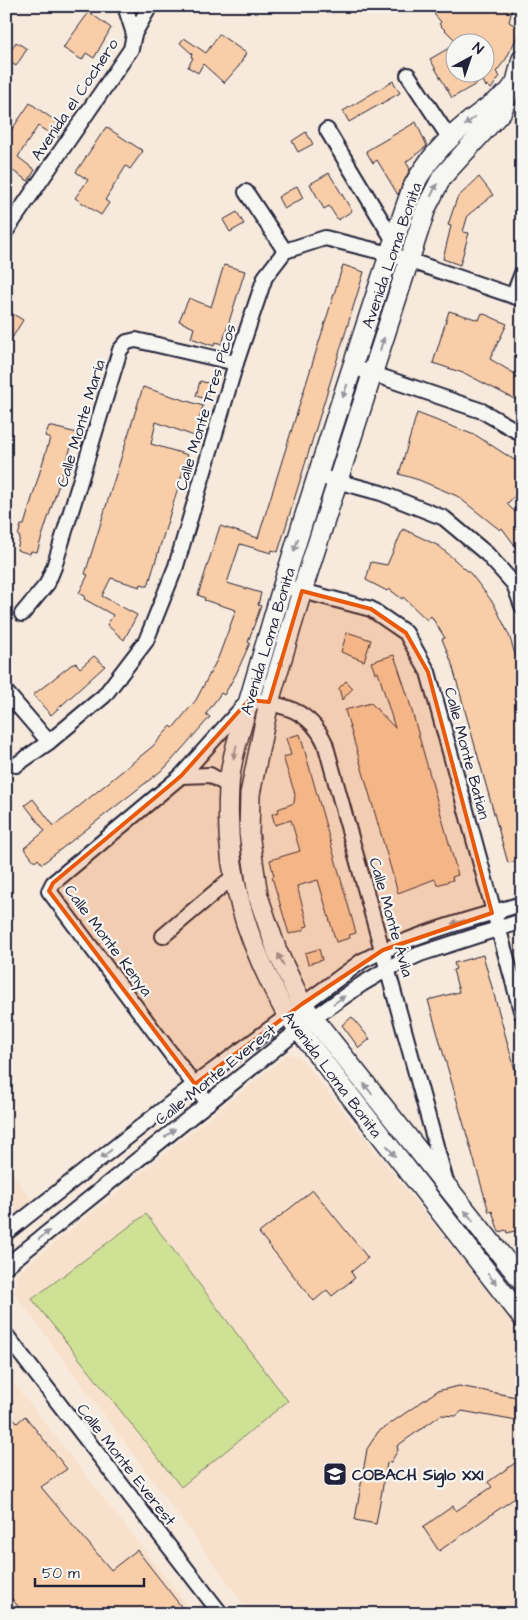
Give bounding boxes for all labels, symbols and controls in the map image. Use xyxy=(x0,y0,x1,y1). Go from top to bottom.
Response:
north arrow xyxy=(446,32,496,82)
street label: Avenida el Cochero xyxy=(26,34,124,165)
text: N xyxy=(468,38,488,59)
one-way arrow xyxy=(464,115,476,126)
street label: Avenida Loma Bonita xyxy=(357,179,427,331)
one-way arrow xyxy=(430,183,438,197)
street label: Calle Monte Tres Picos xyxy=(170,321,242,493)
one-way arrow xyxy=(378,336,386,351)
street label: Calle Monte María xyxy=(51,357,111,490)
one-way arrow xyxy=(341,383,349,398)
one-way arrow xyxy=(292,538,299,553)
street label: Avenida Loma Bonita xyxy=(235,565,301,718)
one-way arrow xyxy=(276,658,284,673)
street label: Calle Monte Batian xyxy=(439,685,495,822)
one-way arrow xyxy=(231,744,239,759)
street label: Calle Monte Ávila xyxy=(364,855,419,979)
street label: Calle Monte Kenya xyxy=(58,880,157,1002)
one-way arrow xyxy=(451,918,466,926)
one-way arrow xyxy=(277,953,285,967)
one-way arrow xyxy=(332,995,345,1005)
street label: Avenida Loma Bonita xyxy=(277,1007,387,1142)
street label: Calle Monte Everest xyxy=(151,1019,281,1130)
one-way arrow xyxy=(362,1083,373,1096)
one-way arrow xyxy=(164,1128,177,1139)
one-way arrow xyxy=(386,1144,397,1157)
one-way arrow xyxy=(100,1149,113,1160)
one-way arrow xyxy=(463,1210,474,1223)
one-way arrow xyxy=(37,1230,50,1241)
one-way arrow xyxy=(486,1272,497,1285)
street label: Calle Monte Everest xyxy=(71,1399,181,1531)
school or university icon: COBACH Siglo XXI xyxy=(322,1461,348,1487)
place label: COBACH Siglo XXI xyxy=(352,1464,484,1488)
scale bar xyxy=(35,1555,144,1587)
text: 50 m xyxy=(42,1563,80,1584)

